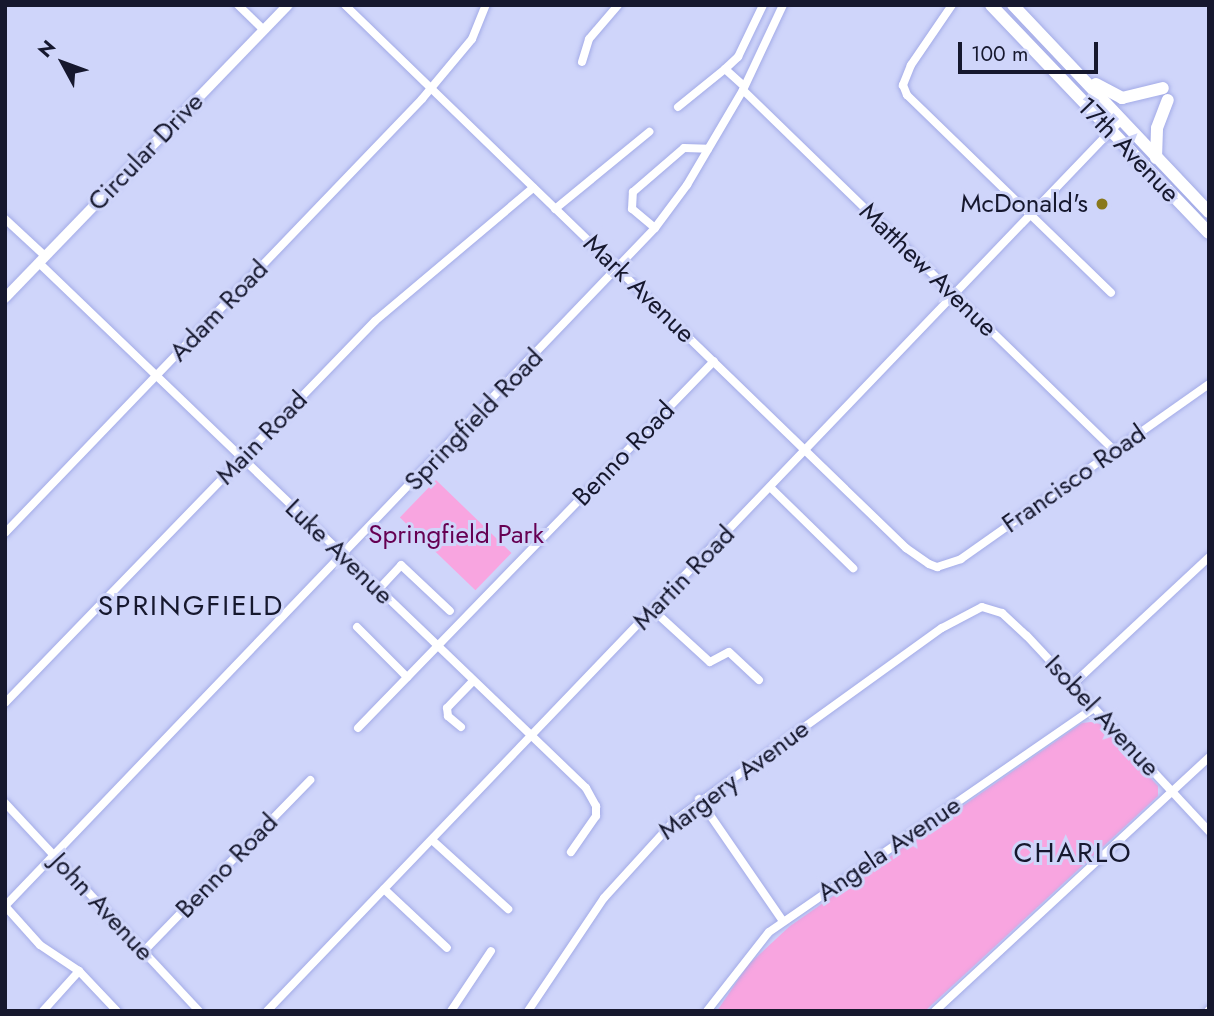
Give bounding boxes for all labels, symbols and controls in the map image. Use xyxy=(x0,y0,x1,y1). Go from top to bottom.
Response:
north arrow xyxy=(28,28,98,98)
scale bar xyxy=(962,28,1102,72)
text: N xyxy=(32,34,62,63)
text: 100 m xyxy=(971,39,1028,69)
street label: Circular Drive xyxy=(82,86,210,218)
street label: 17th Avenue xyxy=(1070,91,1186,209)
place label: McDonald's xyxy=(960,188,1088,220)
marker: McDonald's xyxy=(1094,196,1110,212)
street label: Matthew Avenue xyxy=(853,197,1003,343)
street label: Mark Avenue xyxy=(577,228,701,350)
street label: Adam Road xyxy=(163,254,275,368)
street label: Springfield Road xyxy=(398,342,550,498)
street label: Main Road xyxy=(210,385,314,491)
street label: Benno Road xyxy=(566,395,682,513)
street label: Francisco Road xyxy=(996,418,1152,540)
street label: Luke Avenue xyxy=(279,493,399,611)
park label: Springfield Park xyxy=(368,519,544,551)
street label: Martin Road xyxy=(627,519,741,637)
district label: SPRINGFIELD xyxy=(99,589,283,623)
street label: Isobel Avenue xyxy=(1038,649,1166,783)
street label: Margery Avenue xyxy=(653,713,815,847)
street label: Angela Avenue xyxy=(811,790,967,908)
street label: Benno Road xyxy=(169,807,285,925)
district label: CHARLO xyxy=(1014,836,1132,870)
street label: John Avenue xyxy=(44,846,160,968)

